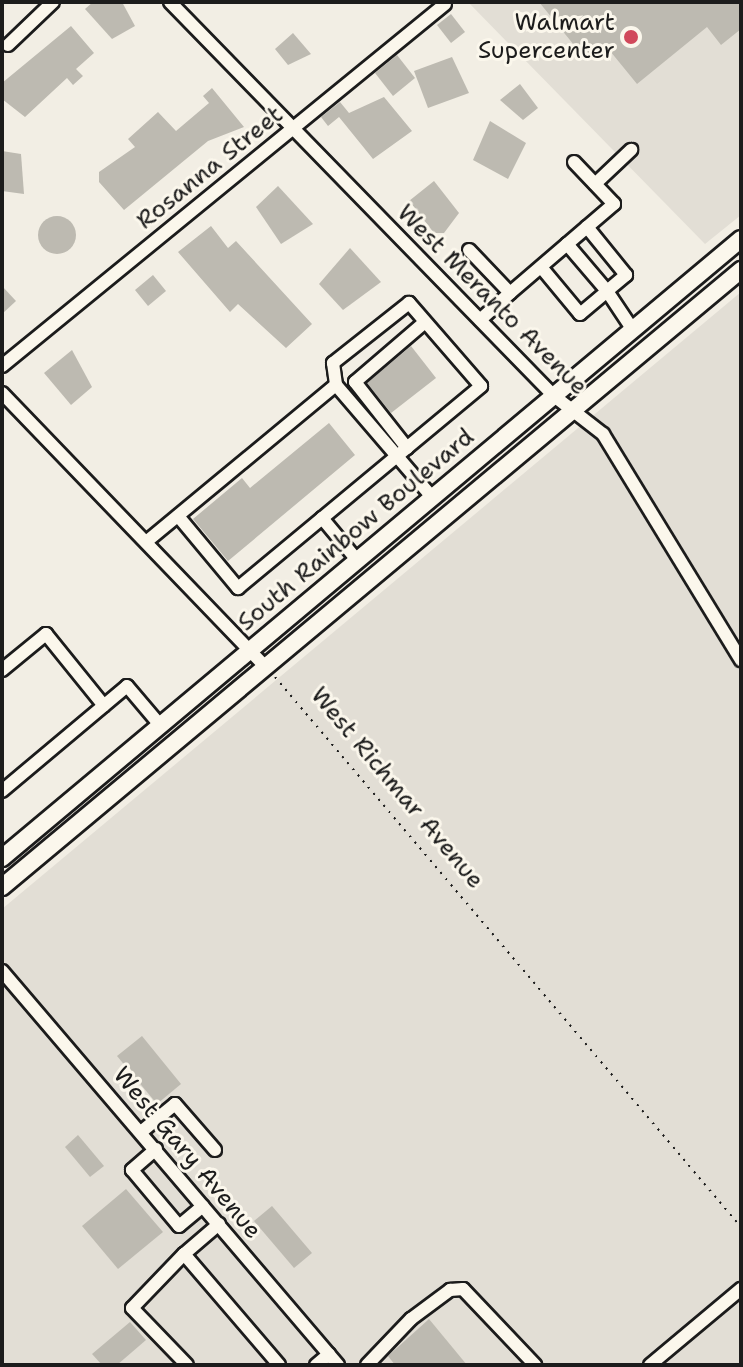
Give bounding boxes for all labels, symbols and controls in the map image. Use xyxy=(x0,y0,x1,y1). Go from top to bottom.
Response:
place label: Walmart Supercenter xyxy=(478,9,615,65)
marker: Walmart Supercenter xyxy=(622,28,640,46)
street label: Rosanna Street xyxy=(131,100,289,236)
street label: West Meranto Avenue xyxy=(391,199,593,401)
street label: South Rainbow Boulevard xyxy=(232,423,480,637)
street label: West Richmar Avenue xyxy=(304,681,490,895)
street label: West Gary Avenue xyxy=(107,1061,267,1245)

